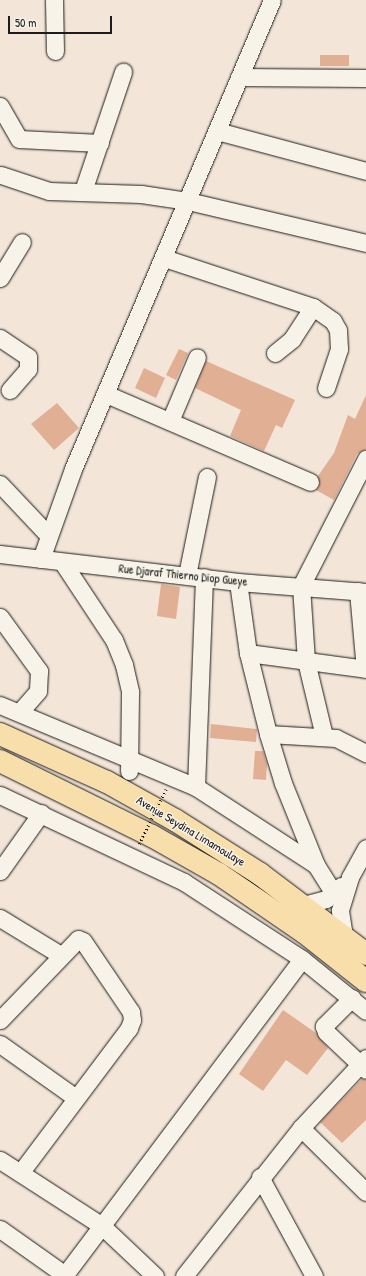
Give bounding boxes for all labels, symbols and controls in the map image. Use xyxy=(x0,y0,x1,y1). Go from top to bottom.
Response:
scale bar xyxy=(10,8,114,34)
text: 50 m xyxy=(15,14,36,31)
street label: Rue Djaraf Thierno Diop Gueye xyxy=(118,561,248,589)
street label: Avenue Seydina Limamoulaye xyxy=(134,793,248,869)

